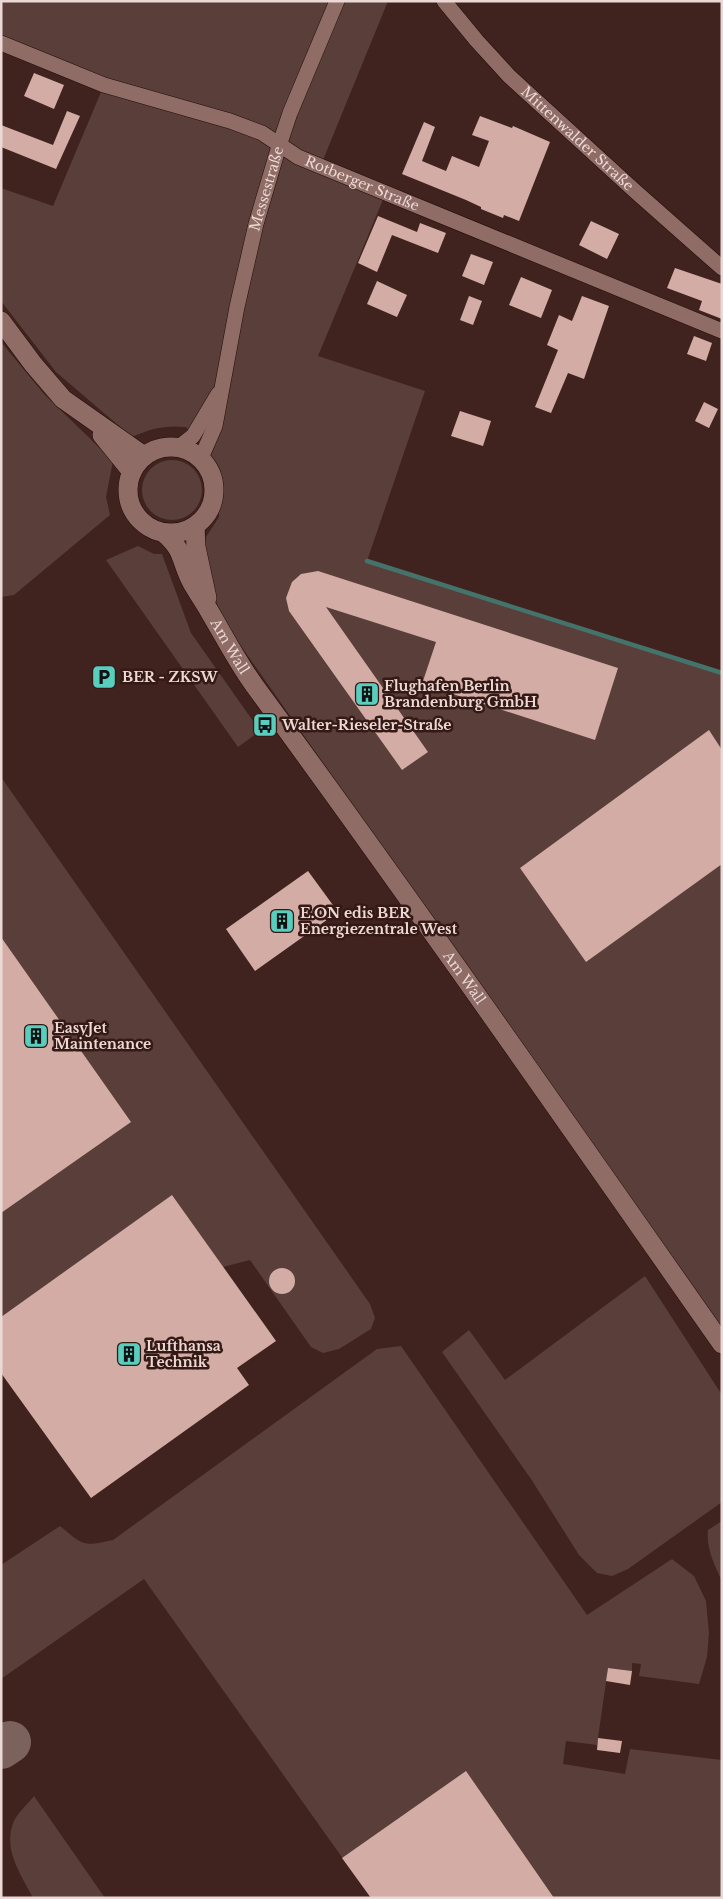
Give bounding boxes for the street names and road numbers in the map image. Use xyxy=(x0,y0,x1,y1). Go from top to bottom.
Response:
street label: Mittenwalder Straße xyxy=(517,83,638,195)
street label: Messestraße xyxy=(245,144,287,233)
street label: Rotberger Straße xyxy=(302,152,422,215)
street label: Am Wall xyxy=(206,614,253,678)
street label: Am Wall xyxy=(439,947,490,1008)

